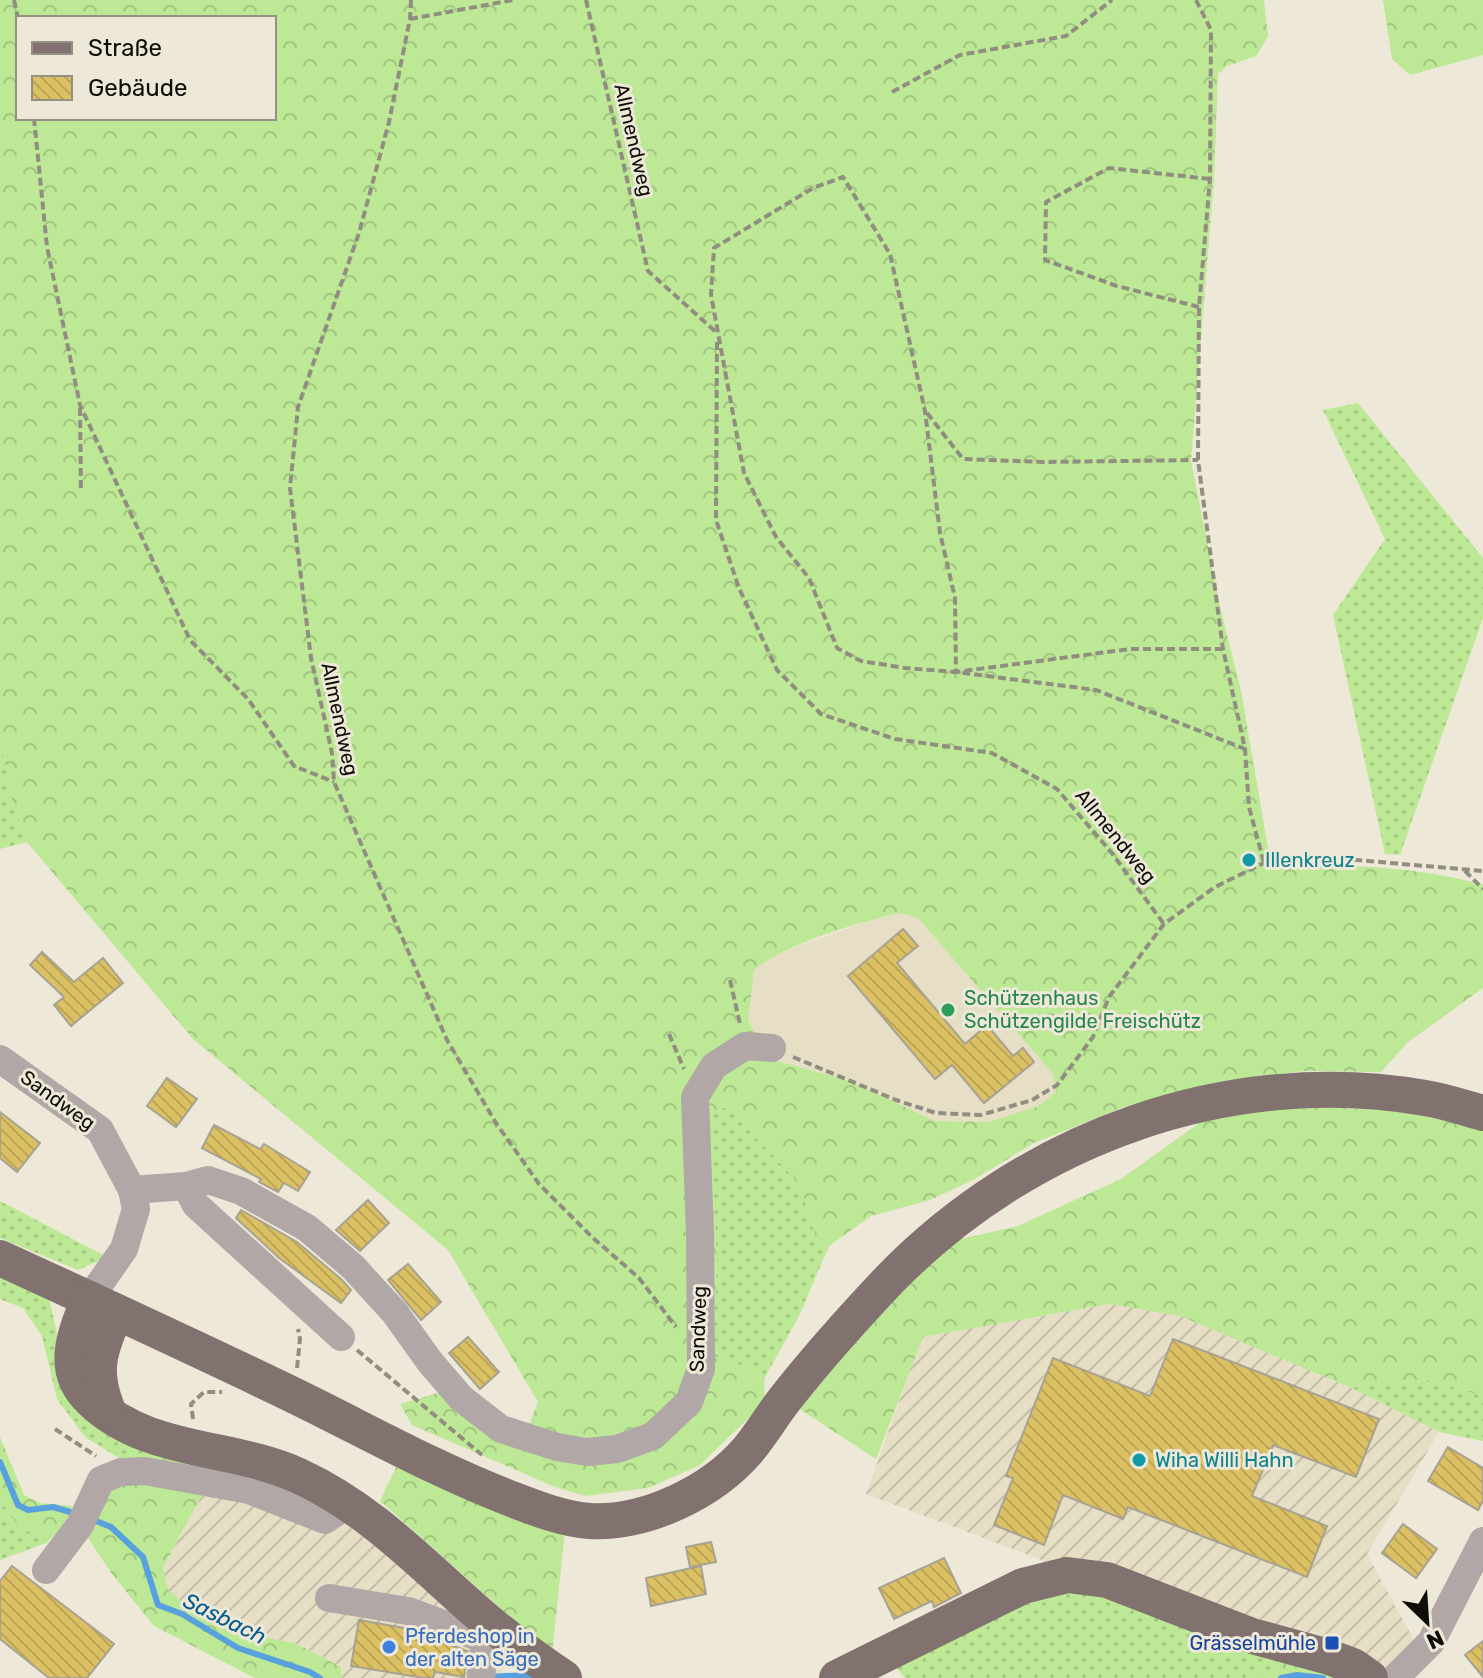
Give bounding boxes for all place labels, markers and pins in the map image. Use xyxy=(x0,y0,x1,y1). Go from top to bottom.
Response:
place label: Illenkreuz xyxy=(1265,848,1355,872)
marker: Illenkreuz xyxy=(1240,851,1258,869)
place label: Schützenhaus Schützengilde Freischütz xyxy=(964,986,1201,1033)
marker: Schützenhaus Schützengilde Freischütz xyxy=(939,1001,957,1019)
place label: Wiha Willi Hahn xyxy=(1155,1448,1294,1472)
marker: Wiha Willi Hahn xyxy=(1130,1451,1148,1469)
place label: Pferdeshop in der alten Säge xyxy=(405,1624,539,1671)
place label: Grässelmühle xyxy=(1189,1631,1316,1655)
marker: Grässelmühle xyxy=(1323,1634,1341,1652)
marker: Pferdeshop in der alten Säge xyxy=(380,1638,398,1656)

